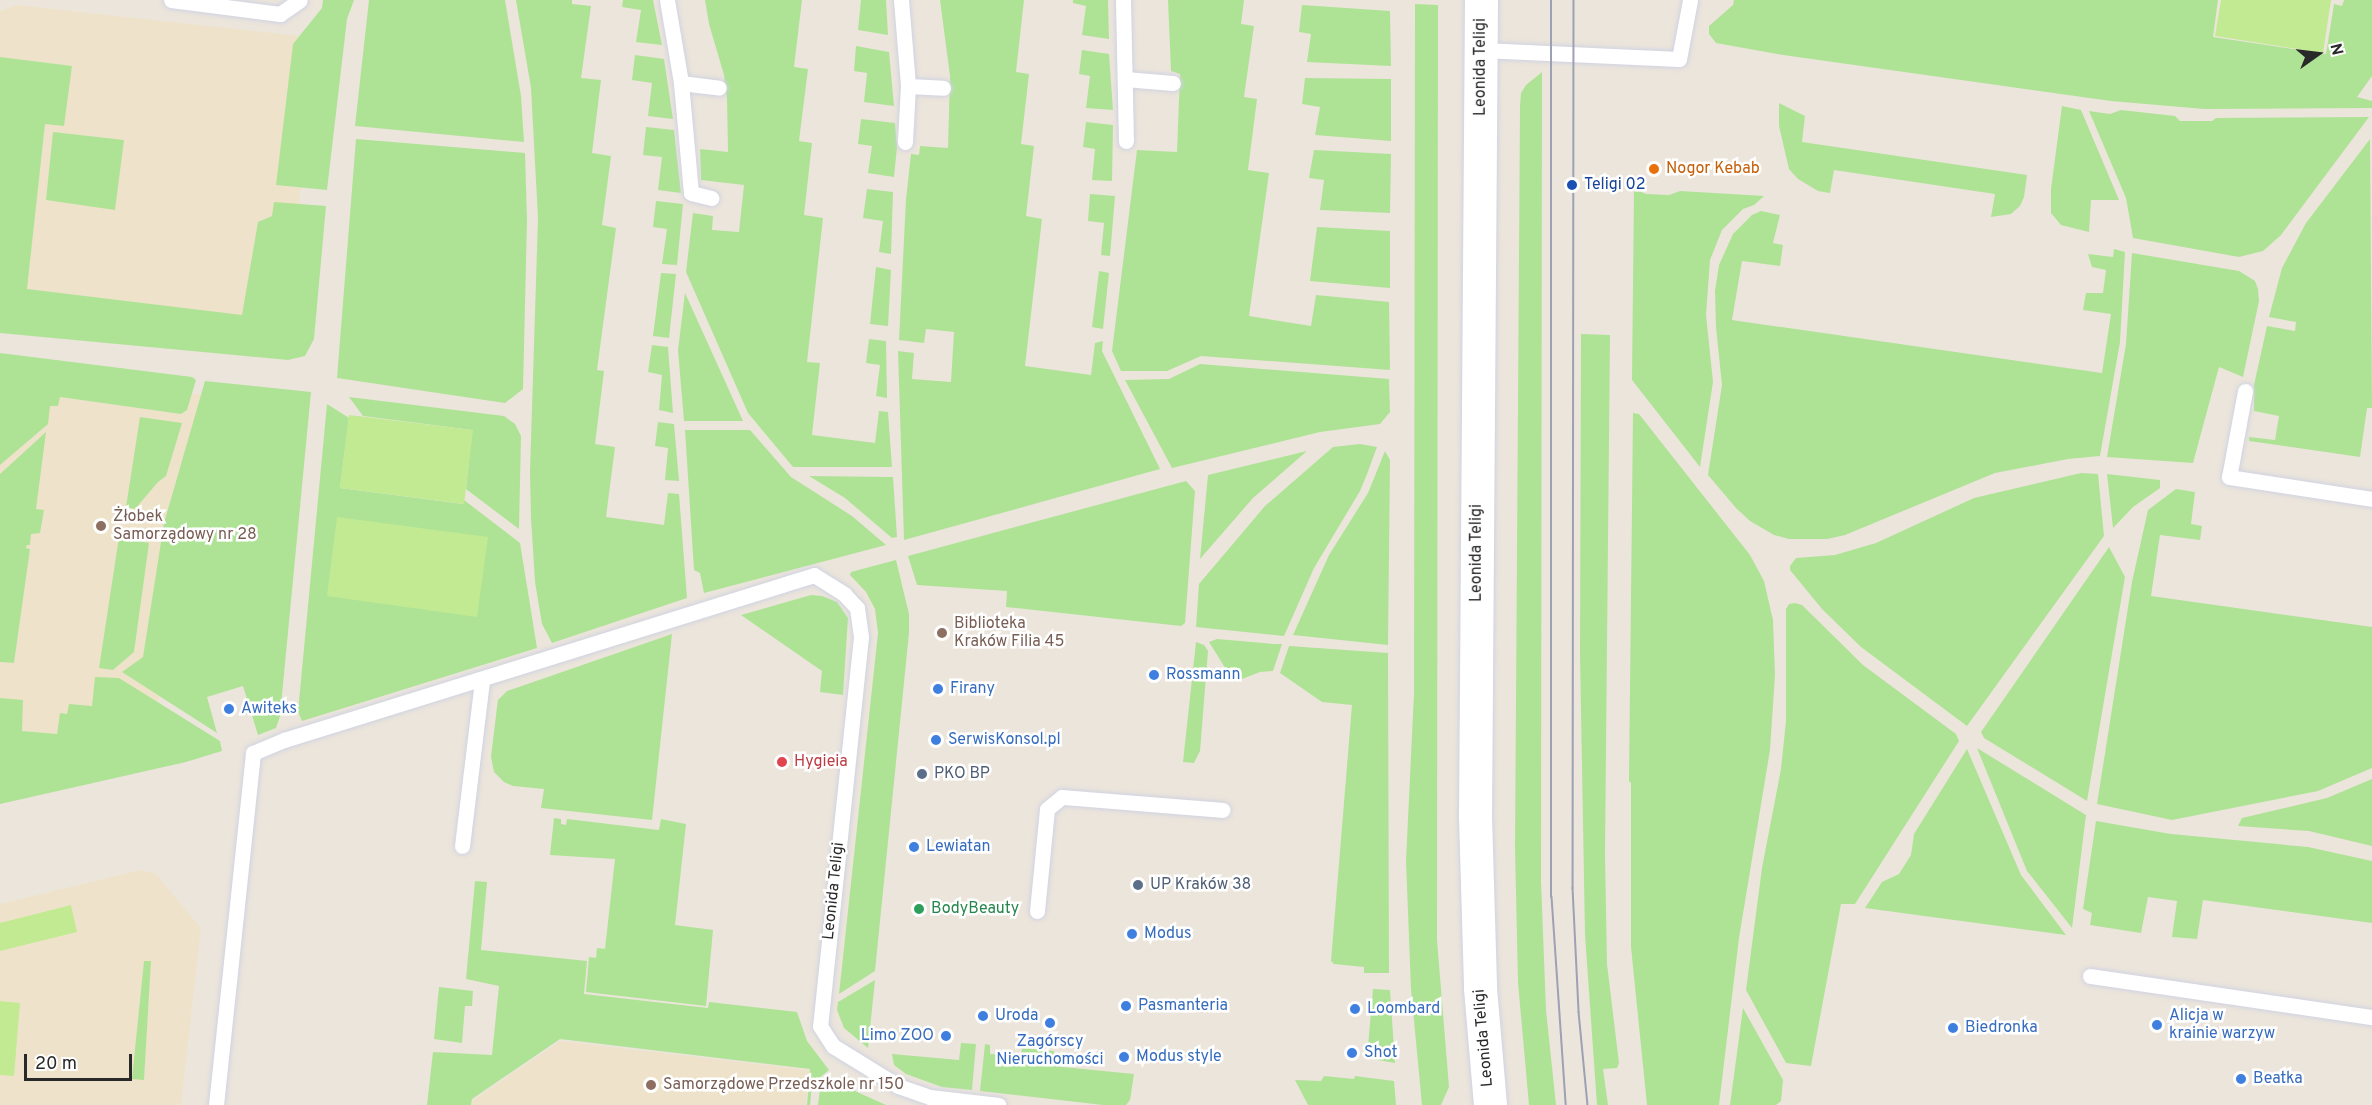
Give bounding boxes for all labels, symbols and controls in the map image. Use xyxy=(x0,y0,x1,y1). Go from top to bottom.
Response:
street label: Leonida Teligi xyxy=(1471,18,1491,116)
north arrow xyxy=(2288,24,2348,84)
text: N xyxy=(2324,42,2347,58)
place label: Nogor Kebab xyxy=(1666,159,1760,179)
marker: Nogor Kebab xyxy=(1647,162,1661,176)
place label: Teligi 02 xyxy=(1584,175,1646,195)
marker: Teligi 02 xyxy=(1565,178,1579,192)
street label: Leonida Teligi xyxy=(1467,504,1487,602)
place label: Żłobek Samorządowy nr 28 xyxy=(113,507,257,545)
marker: Żłobek Samorządowy nr 28 xyxy=(94,519,108,533)
place label: Biblioteka Kraków Filia 45 xyxy=(954,614,1064,652)
marker: Biblioteka Kraków Filia 45 xyxy=(935,626,949,640)
place label: Rossmann xyxy=(1166,665,1240,685)
marker: Rossmann xyxy=(1147,668,1161,682)
place label: Firany xyxy=(950,679,995,699)
marker: Firany xyxy=(931,682,945,696)
place label: Awiteks xyxy=(241,699,297,719)
marker: Awiteks xyxy=(222,702,236,716)
place label: SerwisKonsol.pl xyxy=(948,730,1061,750)
marker: SerwisKonsol.pl xyxy=(929,733,943,747)
place label: Hygieia xyxy=(794,752,848,772)
marker: Hygieia xyxy=(775,755,789,769)
place label: PKO BP xyxy=(934,764,990,784)
marker: PKO BP xyxy=(915,767,929,781)
place label: Lewiatan xyxy=(926,837,991,857)
marker: Lewiatan xyxy=(907,840,921,854)
street label: Leonida Teligi xyxy=(819,841,849,941)
place label: UP Kraków 38 xyxy=(1150,875,1251,895)
marker: UP Kraków 38 xyxy=(1131,878,1145,892)
place label: BodyBeauty xyxy=(931,899,1019,919)
marker: BodyBeauty xyxy=(912,902,926,916)
place label: Modus xyxy=(1144,924,1192,944)
marker: Modus xyxy=(1125,927,1139,941)
street label: Leonida Teligi xyxy=(1470,988,1498,1088)
place label: Pasmanteria xyxy=(1138,996,1228,1016)
marker: Pasmanteria xyxy=(1119,999,1133,1013)
place label: Loombard xyxy=(1367,999,1440,1019)
marker: Loombard xyxy=(1348,1002,1362,1016)
place label: Uroda xyxy=(995,1006,1038,1026)
place label: Alicja w krainie warzyw xyxy=(2169,1006,2275,1044)
marker: Uroda xyxy=(976,1009,990,1023)
marker: Zagórscy Nieruchomości xyxy=(1043,1016,1057,1030)
place label: Biedronka xyxy=(1965,1018,2038,1038)
marker: Alicja w krainie warzyw xyxy=(2150,1018,2164,1032)
marker: Biedronka xyxy=(1946,1021,1960,1035)
place label: Limo ZOO xyxy=(861,1026,934,1046)
marker: Limo ZOO xyxy=(939,1029,953,1043)
place label: Zagórscy Nieruchomości xyxy=(996,1032,1104,1070)
scale bar xyxy=(27,1042,135,1080)
place label: Shot xyxy=(1364,1043,1398,1063)
marker: Shot xyxy=(1345,1046,1359,1060)
place label: Modus style xyxy=(1136,1047,1222,1067)
marker: Modus style xyxy=(1117,1050,1131,1064)
text: 20 m xyxy=(35,1053,77,1076)
place label: Beatka xyxy=(2253,1069,2303,1089)
marker: Beatka xyxy=(2234,1072,2248,1086)
place label: Samorządowe Przedszkole nr 150 xyxy=(663,1075,904,1095)
marker: Samorządowe Przedszkole nr 150 xyxy=(644,1078,658,1092)

